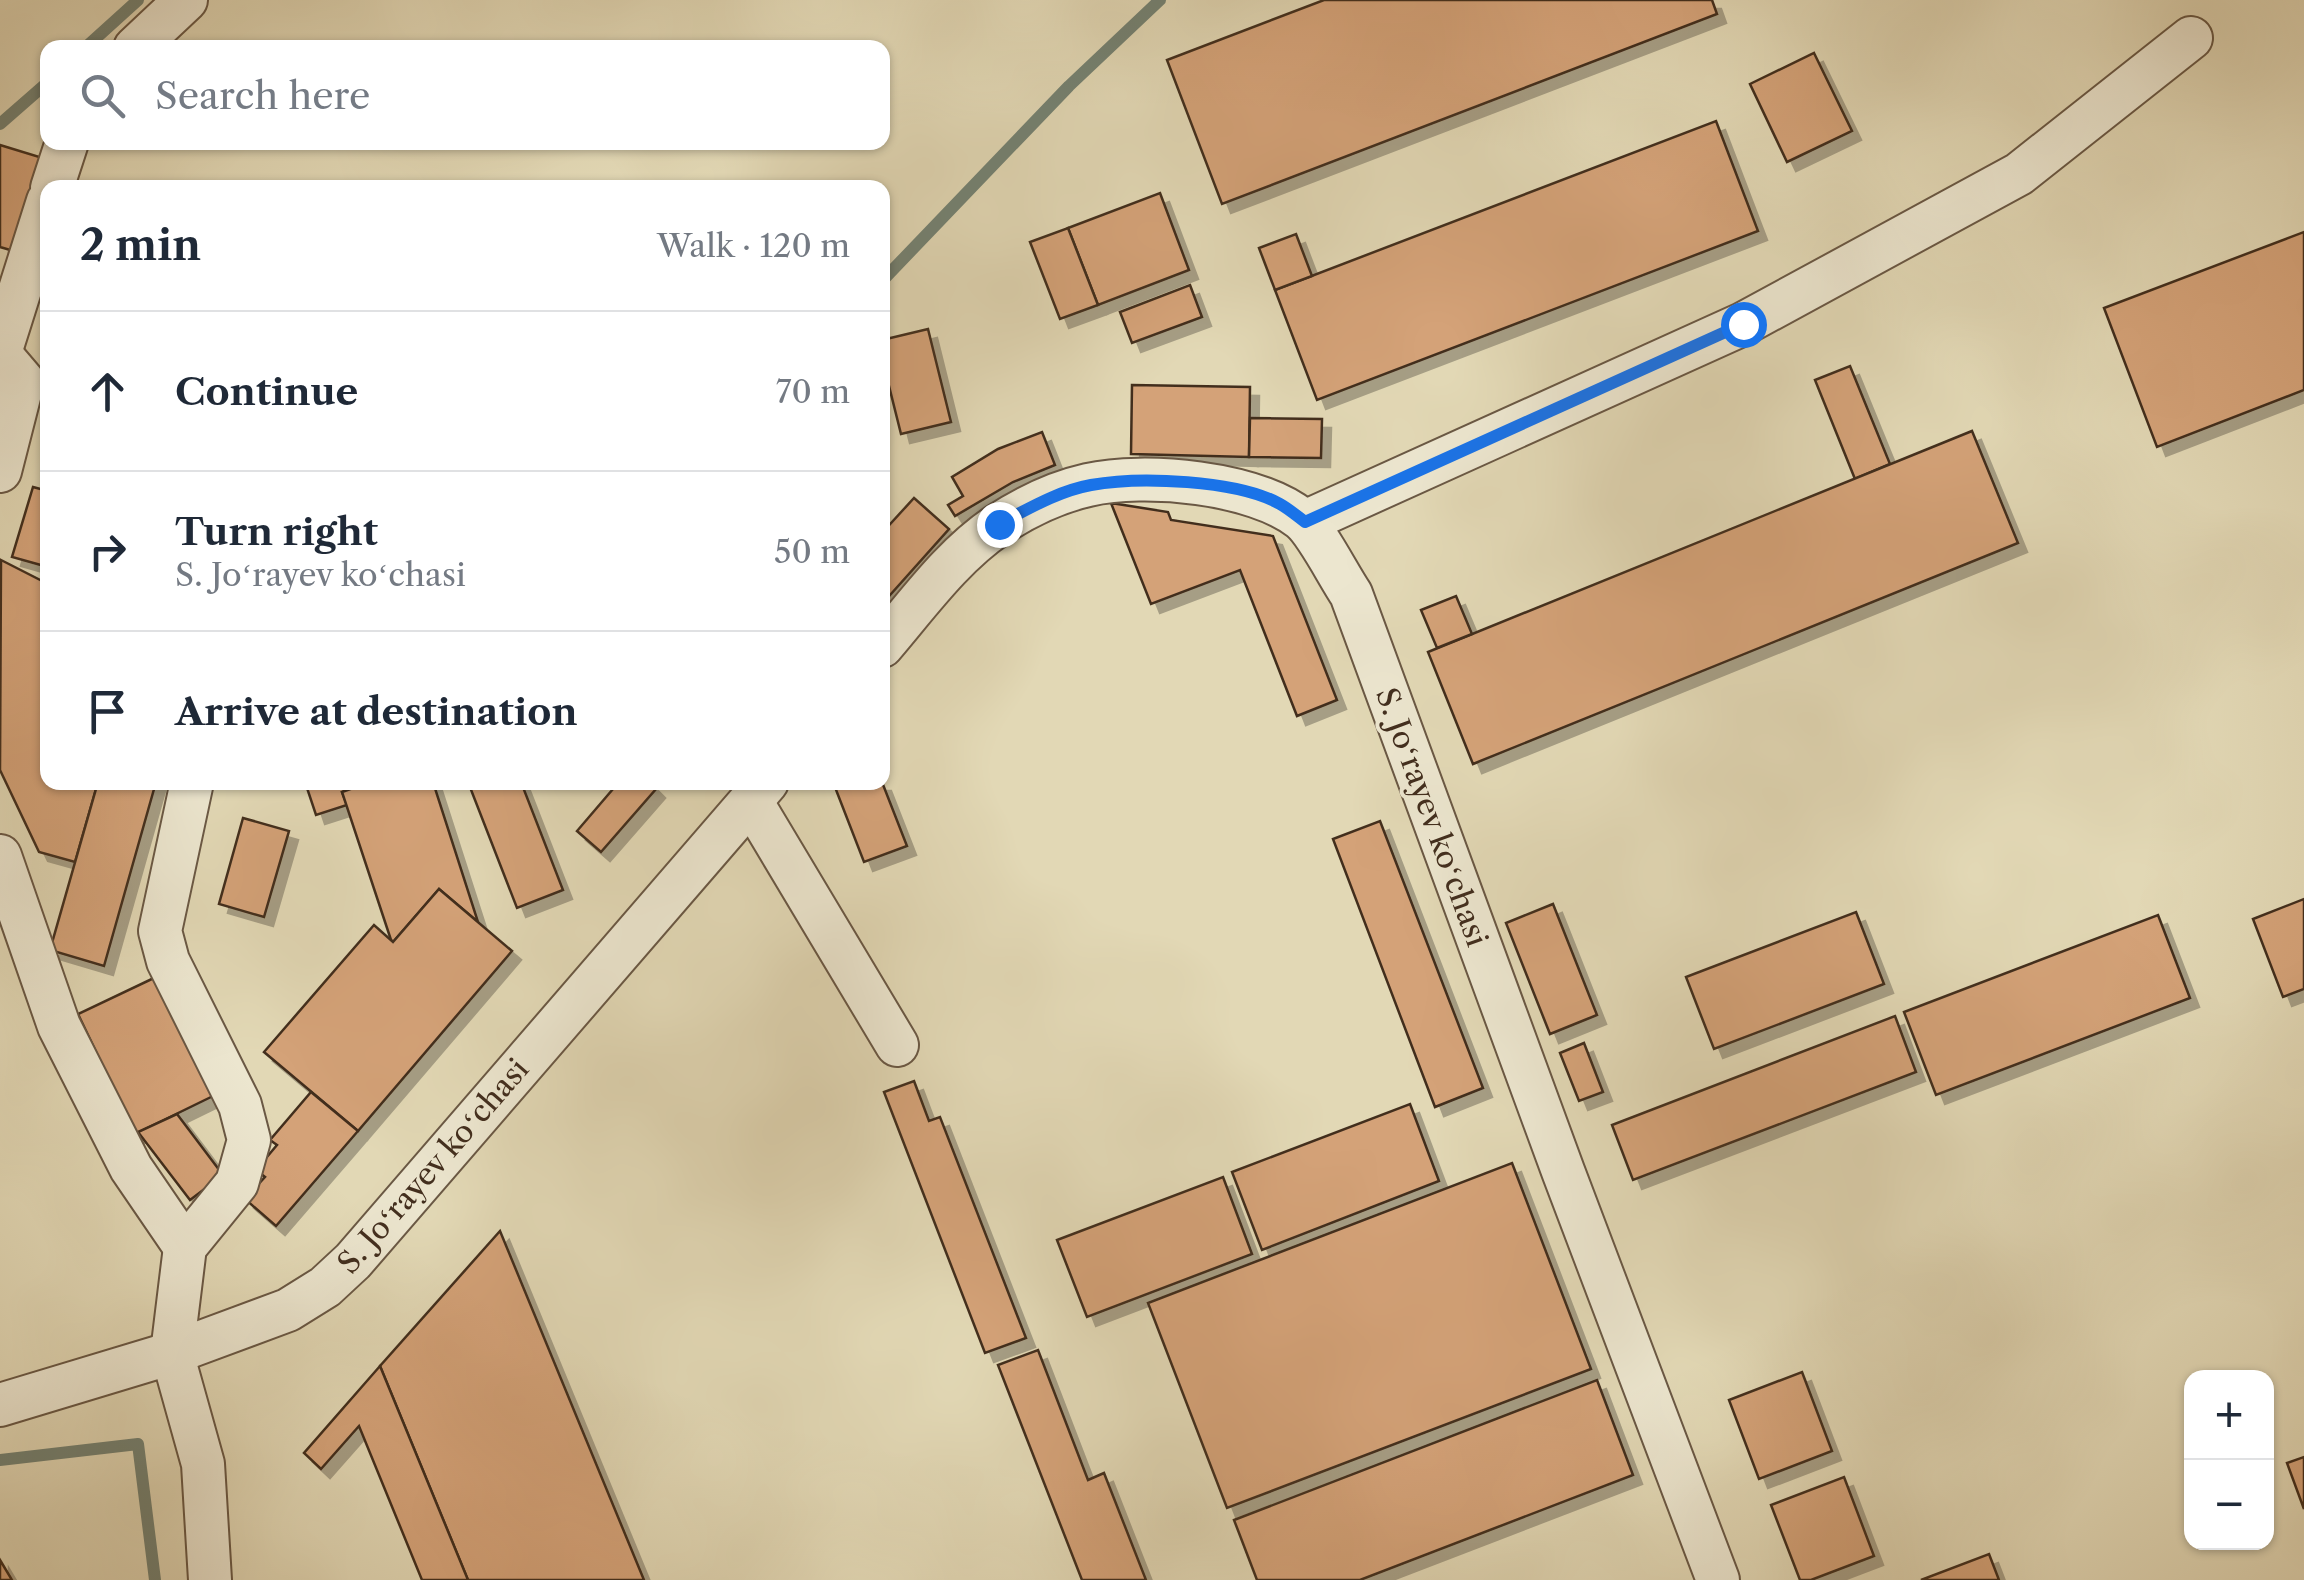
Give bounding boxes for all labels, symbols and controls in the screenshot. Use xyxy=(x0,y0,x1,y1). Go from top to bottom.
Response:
search box xyxy=(40,40,890,150)
icon: search xyxy=(75,68,130,123)
text: Search here xyxy=(155,72,370,119)
text: 2 min xyxy=(80,219,201,271)
text: Walk · 120 m xyxy=(657,226,850,265)
route start xyxy=(1721,302,1767,348)
icon: ahead xyxy=(80,364,135,419)
text: Continue xyxy=(175,368,358,415)
text: 70 m xyxy=(776,372,850,411)
route end xyxy=(977,502,1023,548)
text: Turn right xyxy=(175,508,378,555)
icon: right xyxy=(80,524,135,579)
text: 50 m xyxy=(774,532,850,571)
text: S. Joʻrayev koʻchasi xyxy=(175,555,466,594)
street label: S. Joʻrayev koʻchasi xyxy=(1368,683,1496,951)
icon: arrive xyxy=(80,684,135,739)
text: Arrive at destination xyxy=(175,688,578,735)
street label: S. Joʻrayev koʻchasi xyxy=(330,1051,536,1281)
map controls xyxy=(2184,1370,2274,1550)
button: + xyxy=(2184,1370,2274,1460)
button: − xyxy=(2184,1460,2274,1550)

